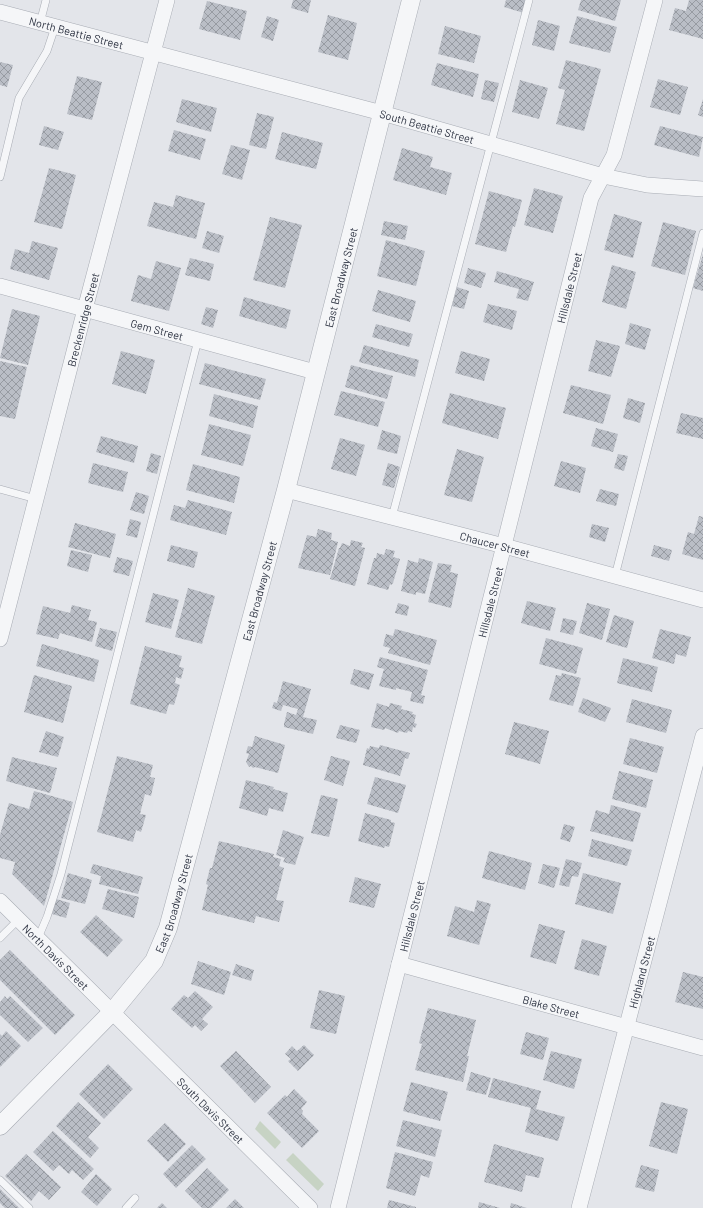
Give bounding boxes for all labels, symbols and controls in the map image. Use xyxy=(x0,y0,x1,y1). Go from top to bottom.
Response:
street label: North Beattie Street xyxy=(28,14,125,51)
street label: South Beattie Street xyxy=(378,106,476,146)
street label: East Broadway Street xyxy=(321,226,359,329)
street label: Hillsdale Street xyxy=(553,251,584,324)
street label: Breckenridge Street xyxy=(64,271,101,368)
street label: Gem Street xyxy=(129,316,185,342)
street label: Chaucer Street xyxy=(459,528,532,559)
street label: East Broadway Street xyxy=(239,539,279,642)
street label: Hillsdale Street xyxy=(475,565,505,639)
street label: East Broadway Street xyxy=(152,852,194,955)
street label: Hillsdale Street xyxy=(396,879,426,953)
street label: North Davis Street xyxy=(20,921,92,992)
street label: Highland Street xyxy=(625,934,657,1010)
street label: Blake Street xyxy=(521,992,581,1020)
street label: South Davis Street xyxy=(175,1074,247,1146)

